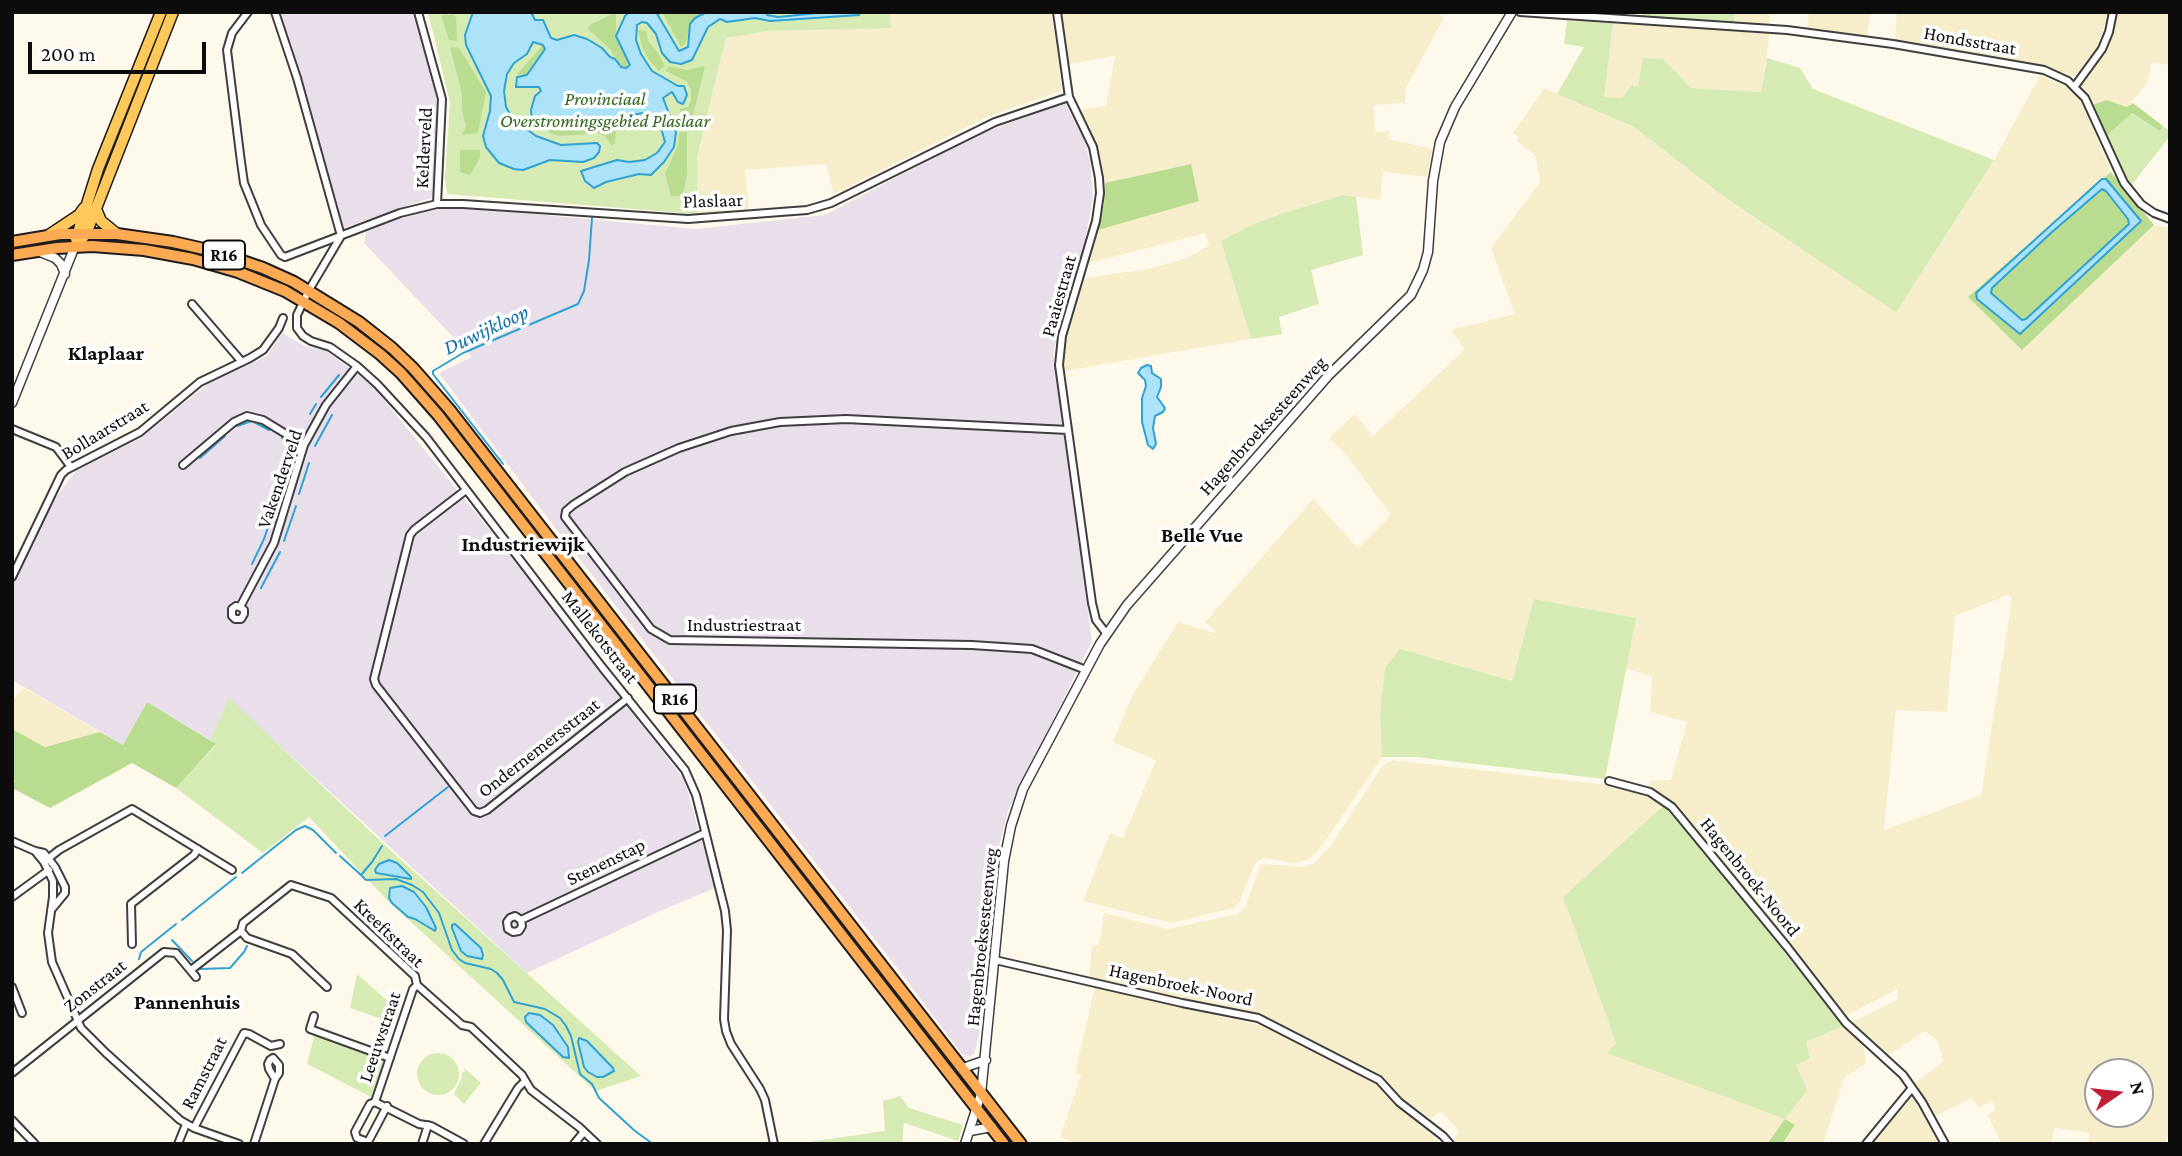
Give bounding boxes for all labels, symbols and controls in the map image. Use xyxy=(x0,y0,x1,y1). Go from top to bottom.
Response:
street label: Hondsstraat xyxy=(1922,22,2018,60)
scale bar xyxy=(32,28,210,72)
text: 200 m xyxy=(41,42,96,66)
park label: Provinciaal Overstromingsgebied Plaslaar xyxy=(500,88,710,132)
street label: Kelderveld xyxy=(410,107,438,189)
street label: Plaslaar xyxy=(683,189,743,213)
road number: R16 xyxy=(203,241,245,270)
street label: Paaiestraat xyxy=(1036,252,1082,340)
water label: Duwijkloop xyxy=(439,299,533,361)
district label: Klaplaar xyxy=(68,341,144,367)
street label: Hagenbroeksesteenweg xyxy=(1195,352,1331,500)
street label: Bollaarstraat xyxy=(57,395,153,465)
street label: Vakenderveld xyxy=(252,426,308,532)
district label: Belle Vue xyxy=(1161,523,1243,549)
district label: Industriewijk xyxy=(461,532,585,558)
street label: Mallekotstraat xyxy=(557,586,643,688)
street label: Industriestraat xyxy=(687,614,801,636)
road number: R16 xyxy=(654,684,696,714)
street label: Ondernemersstraat xyxy=(474,693,604,803)
street label: Hagenbroek-Noord xyxy=(1695,813,1805,941)
street label: Stenenstap xyxy=(563,833,649,891)
street label: Hagenbroeksesteenweg xyxy=(961,847,1003,1027)
street label: Kreeftstraat xyxy=(349,894,429,972)
street label: Zonstraat xyxy=(59,954,131,1018)
street label: Hagenbroek-Noord xyxy=(1107,959,1255,1011)
street label: Leeuwstraat xyxy=(354,989,406,1085)
district label: Pannenhuis xyxy=(134,990,240,1016)
street label: Ramstraat xyxy=(176,1033,232,1113)
north arrow xyxy=(2084,1058,2154,1128)
text: N xyxy=(2126,1079,2150,1097)

